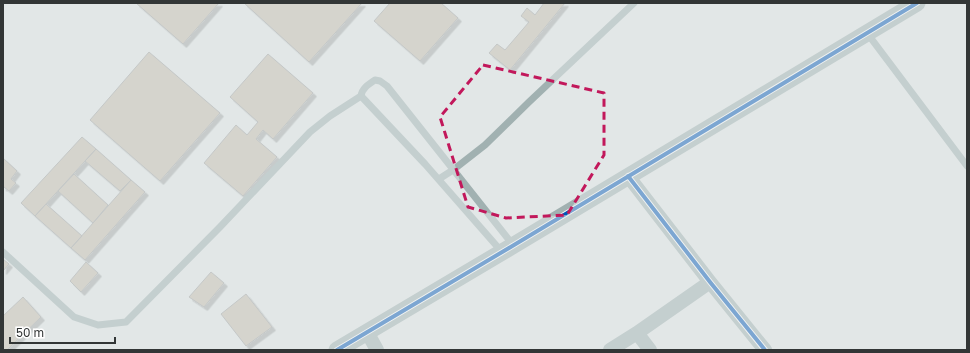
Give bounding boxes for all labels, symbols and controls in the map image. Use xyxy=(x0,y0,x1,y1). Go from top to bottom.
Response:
scale bar xyxy=(10,319,115,345)
text: 50 m xyxy=(16,325,44,340)

